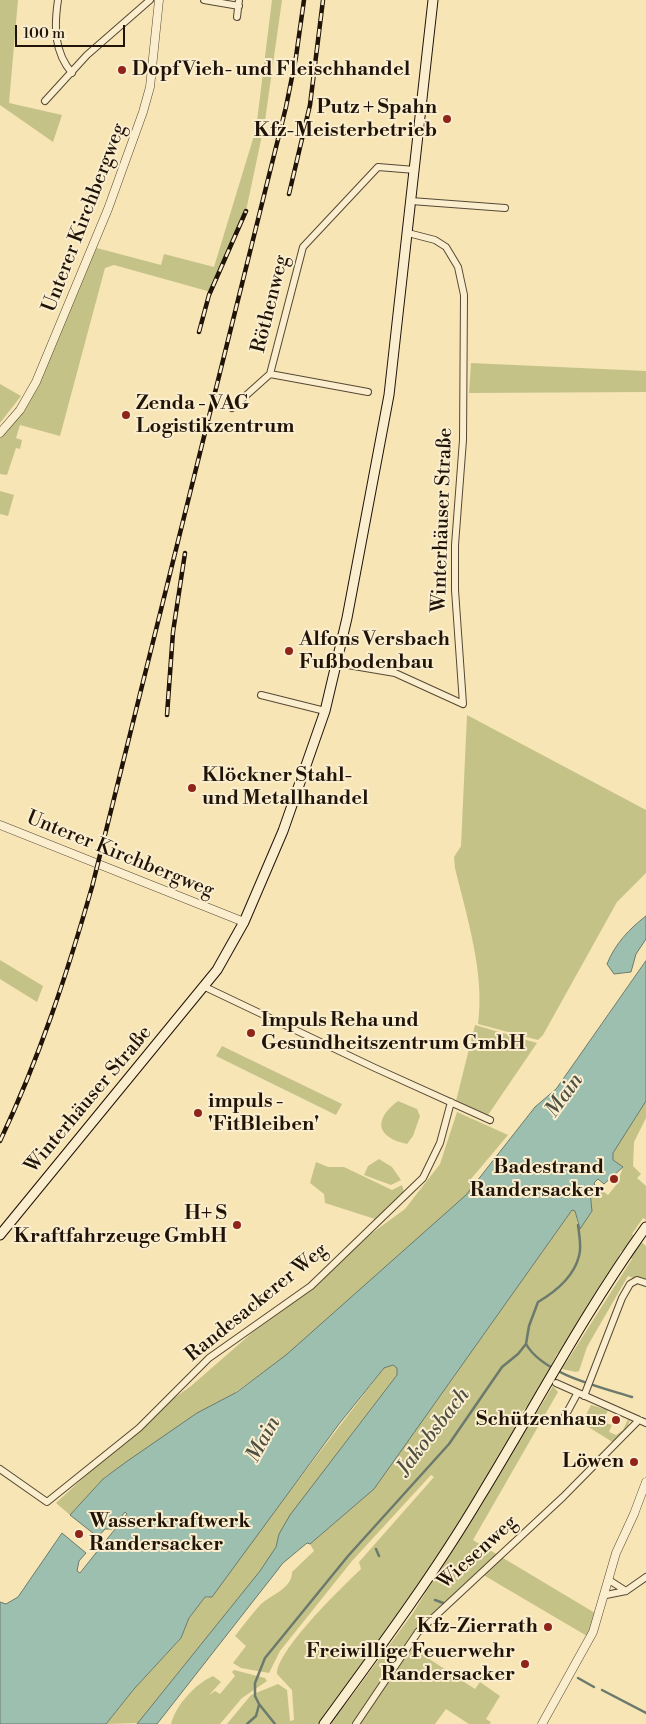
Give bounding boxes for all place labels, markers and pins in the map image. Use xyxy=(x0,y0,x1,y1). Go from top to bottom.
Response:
place label: Dopf Vieh- und Fleischhandel xyxy=(132,58,410,82)
marker: Dopf Vieh- und Fleischhandel xyxy=(116,64,128,76)
place label: Putz + Spahn Kfz-Meisterbetrieb xyxy=(254,96,437,143)
marker: Putz + Spahn Kfz-Meisterbetrieb xyxy=(441,113,453,125)
place label: Zenda - VAG Logistikzentrum xyxy=(136,392,294,439)
marker: Zenda - VAG Logistikzentrum xyxy=(120,409,132,421)
place label: Alfons Versbach Fußbodenbau xyxy=(299,628,450,675)
marker: Alfons Versbach Fußbodenbau xyxy=(283,645,295,657)
place label: Klöckner Stahl- und Metallhandel xyxy=(202,764,369,811)
marker: Klöckner Stahl- und Metallhandel xyxy=(186,782,198,794)
place label: Impuls Reha und Gesundheitszentrum GmbH xyxy=(261,1009,525,1056)
marker: Impuls Reha und Gesundheitszentrum GmbH xyxy=(245,1027,257,1039)
place label: impuls - 'FitBleiben' xyxy=(208,1090,319,1137)
marker: impuls - 'FitBleiben' xyxy=(192,1107,204,1119)
place label: Badestrand Randersacker xyxy=(470,1156,604,1203)
marker: Badestrand Randersacker xyxy=(608,1173,620,1185)
place label: H+ S Kraftfahrzeuge GmbH xyxy=(14,1202,227,1249)
marker: H+ S Kraftfahrzeuge GmbH xyxy=(231,1219,243,1231)
place label: Schützenhaus xyxy=(476,1408,606,1432)
marker: Schützenhaus xyxy=(610,1414,622,1426)
place label: Löwen xyxy=(562,1450,624,1474)
marker: Löwen xyxy=(628,1456,640,1468)
place label: Wasserkraftwerk Randersacker xyxy=(89,1510,251,1557)
marker: Wasserkraftwerk Randersacker xyxy=(73,1528,85,1540)
place label: Kfz-Zierrath xyxy=(417,1615,538,1639)
marker: Kfz-Zierrath xyxy=(542,1621,554,1633)
place label: Freiwillige Feuerwehr Randersacker xyxy=(306,1640,515,1687)
marker: Freiwillige Feuerwehr Randersacker xyxy=(519,1658,531,1670)

